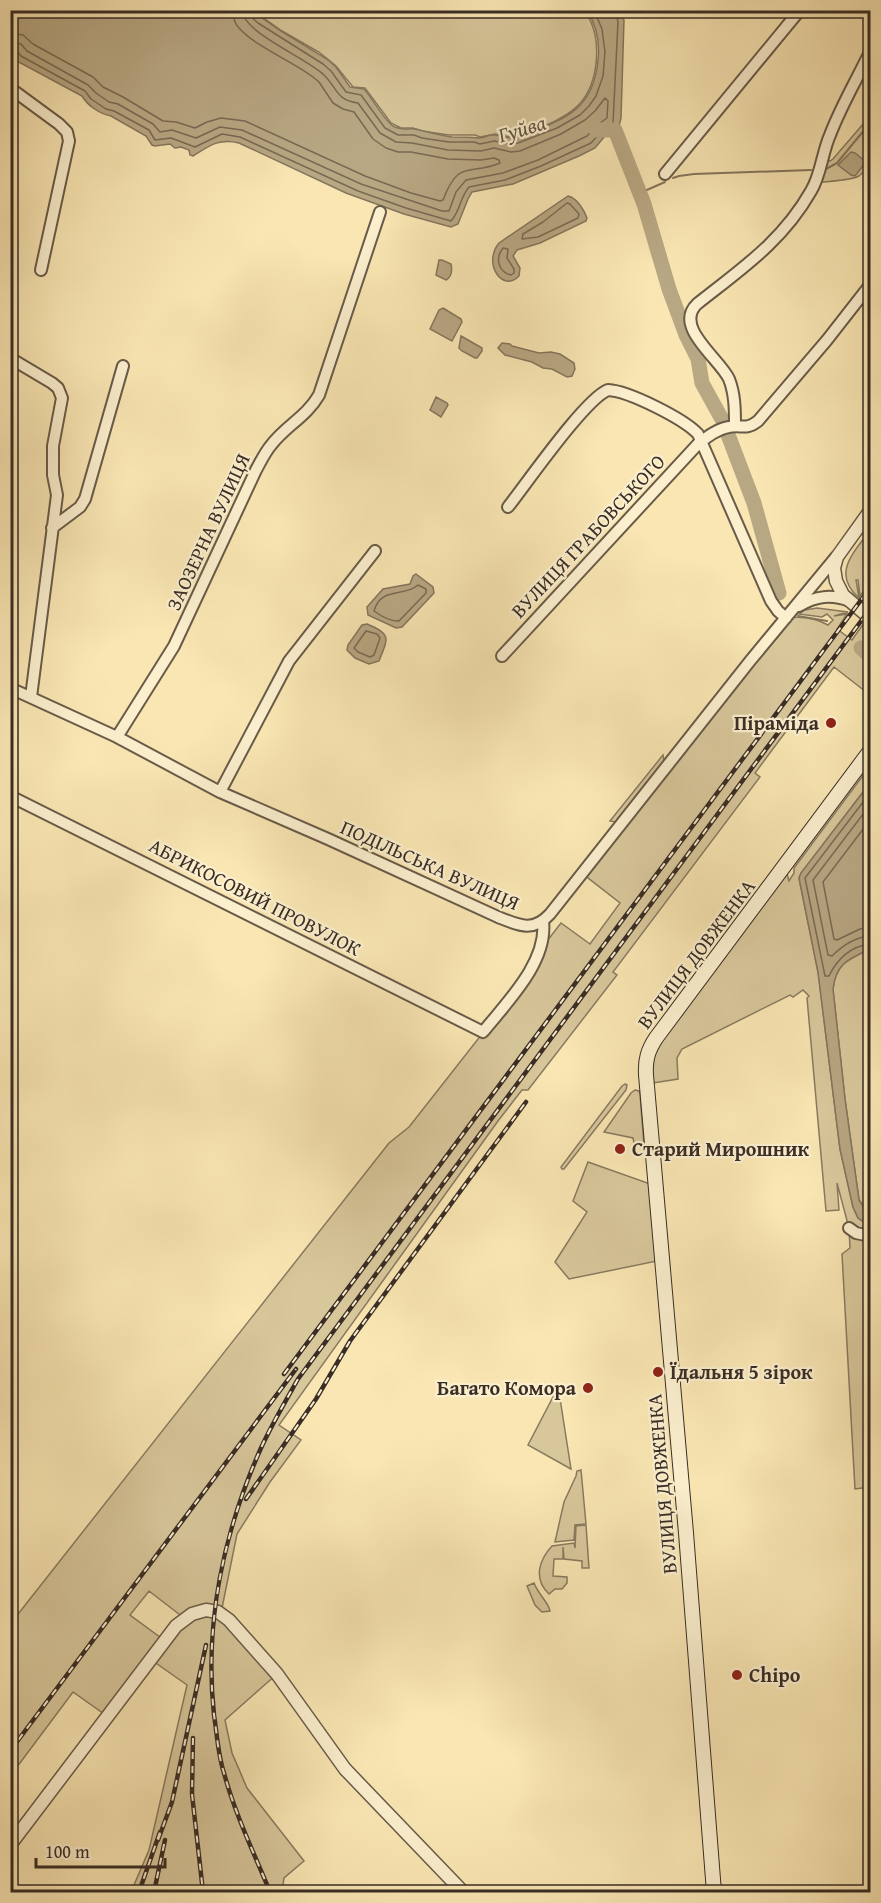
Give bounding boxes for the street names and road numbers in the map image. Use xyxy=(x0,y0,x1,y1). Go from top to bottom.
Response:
street label: ВУЛИЦЯ ГРАБОВСЬКОГО xyxy=(504,447,671,624)
street label: ЗАОЗЕРНА ВУЛИЦЯ xyxy=(158,448,257,615)
street label: ПОДІЛЬСЬКА ВУЛИЦЯ xyxy=(336,812,524,917)
street label: АБРИКОСОВИЙ ПРОВУЛОК xyxy=(144,830,367,963)
street label: ВУЛИЦЯ ДОВЖЕНКА xyxy=(630,873,762,1035)
street label: ВУЛИЦЯ ДОВЖЕНКА xyxy=(639,1393,684,1575)

